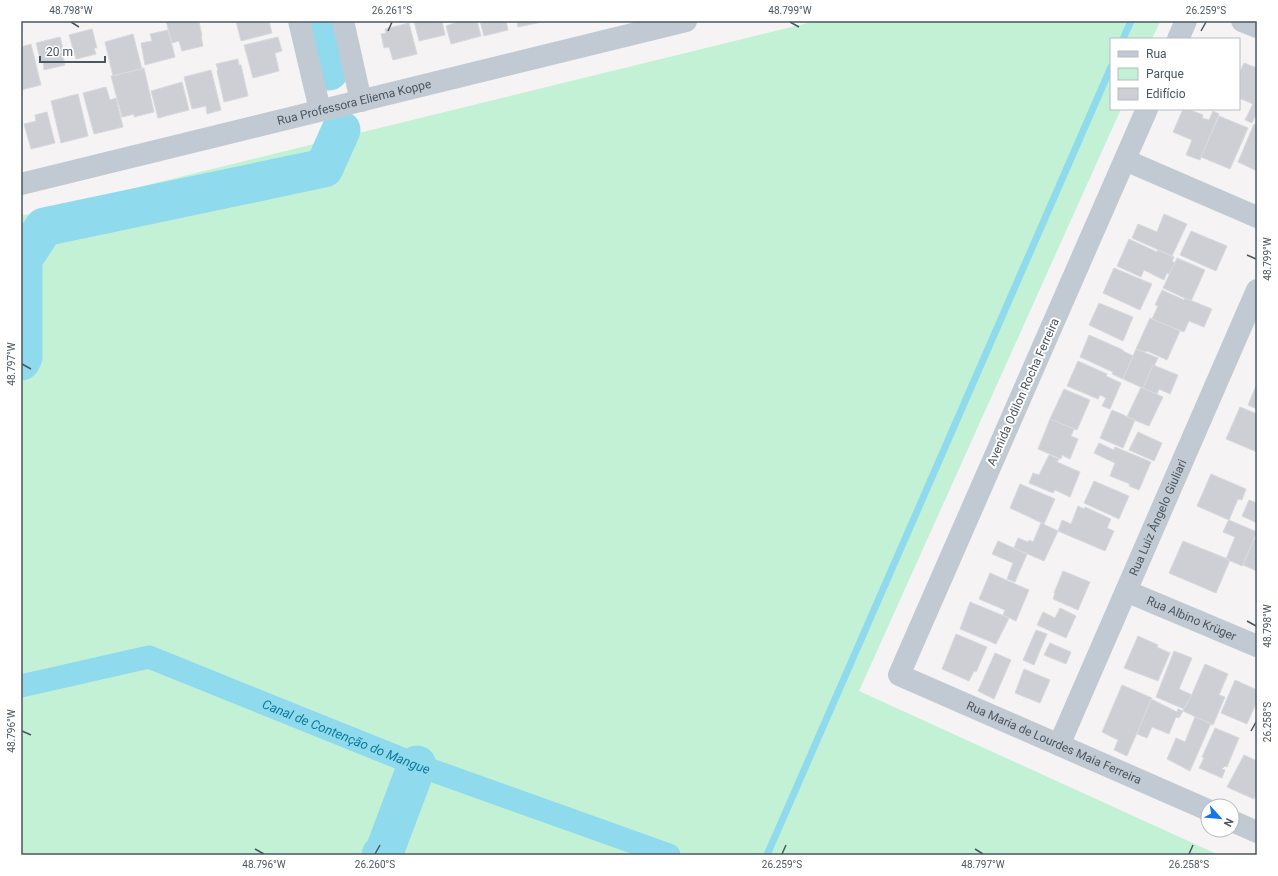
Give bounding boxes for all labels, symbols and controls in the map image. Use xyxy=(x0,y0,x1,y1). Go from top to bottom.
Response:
text: 48.798°W xyxy=(49,5,93,16)
text: 26.261°S xyxy=(372,5,412,16)
text: 48.799°W xyxy=(768,5,812,16)
text: 26.259°S xyxy=(1186,5,1226,16)
scale bar xyxy=(40,38,105,64)
legend xyxy=(1110,38,1240,110)
text: 20 m xyxy=(46,45,73,59)
text: Rua xyxy=(1146,47,1167,61)
text: Parque xyxy=(1146,67,1184,81)
street label: Rua Professora Eliema Koppe xyxy=(276,77,433,128)
text: Edifício xyxy=(1146,87,1186,101)
text: 48.799°W xyxy=(1262,237,1273,281)
street label: Avenida Odilon Rocha Ferreira xyxy=(984,316,1062,468)
text: 48.797°W xyxy=(6,342,17,386)
street label: Rua Luiz Ângelo Giuliari xyxy=(1126,457,1189,578)
street label: Rua Albino Krüger xyxy=(1145,593,1238,643)
text: 48.798°W xyxy=(1262,604,1273,648)
water label: Canal de Contenção do Mangue xyxy=(260,697,432,777)
street label: Rua Maria de Lourdes Maia Ferreira xyxy=(964,698,1144,787)
text: 26.258°S xyxy=(1262,702,1273,742)
text: 48.796°W xyxy=(6,709,17,753)
north arrow xyxy=(1200,798,1240,838)
text: N xyxy=(1221,816,1236,829)
text: 48.796°W xyxy=(242,859,286,870)
text: 26.260°S xyxy=(355,859,395,870)
text: 26.259°S xyxy=(762,859,802,870)
text: 48.797°W xyxy=(961,859,1005,870)
text: 26.258°S xyxy=(1169,859,1209,870)

